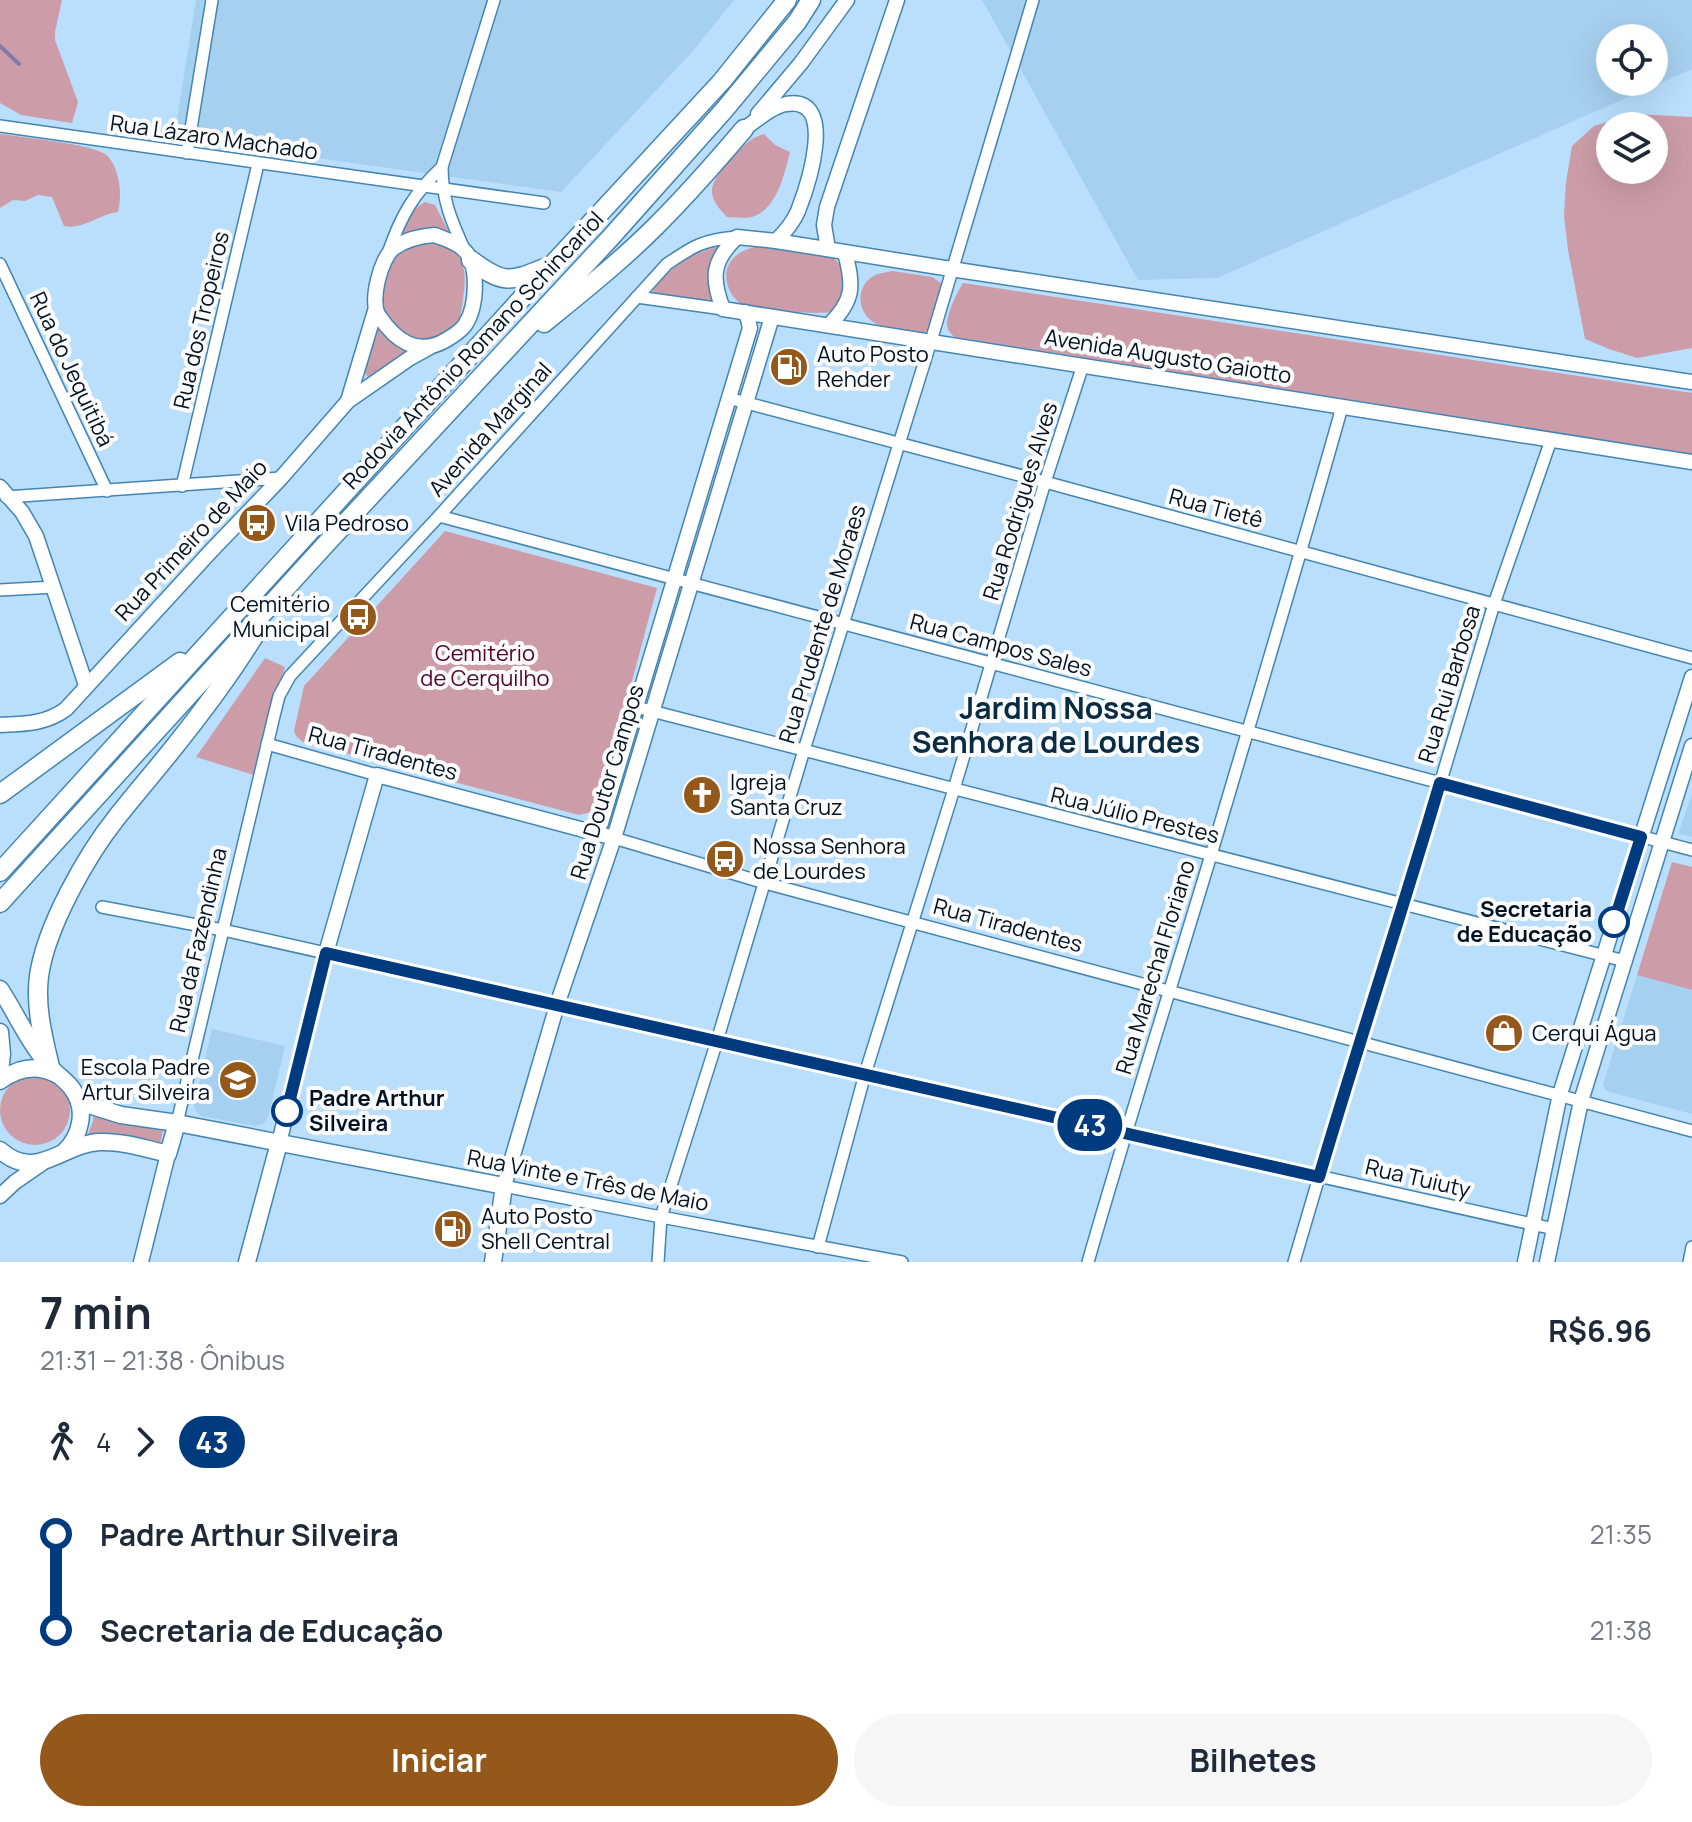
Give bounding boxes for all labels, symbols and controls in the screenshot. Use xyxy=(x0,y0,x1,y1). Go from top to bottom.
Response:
map controls xyxy=(1596,24,1668,184)
button: locate xyxy=(1596,24,1668,96)
street label: Rua Lázaro Machado xyxy=(108,108,320,166)
button: layers xyxy=(1596,112,1668,184)
street label: Rodovia Antônio Romano Schincariol xyxy=(336,204,610,496)
street label: Rua dos Tropeiros xyxy=(166,228,236,412)
street label: Rua do Jequitibá xyxy=(23,287,121,451)
street label: Avenida Augusto Gaiotto xyxy=(1042,322,1294,390)
place label: Auto Posto Rehder xyxy=(817,339,929,394)
fuel station icon: Auto Posto Rehder xyxy=(768,346,810,388)
street label: Avenida Marginal xyxy=(422,355,558,503)
street label: Rua Rodrigues Alves xyxy=(976,398,1064,604)
street label: Rua Primeiro de Maio xyxy=(108,453,274,627)
street label: Rua Tietê xyxy=(1166,481,1267,535)
street label: Rua Prudente de Moraes xyxy=(771,501,873,747)
bus stop icon: Vila Pedroso xyxy=(236,502,278,544)
place label: Vila Pedroso xyxy=(285,508,409,538)
place label: Cemitério Municipal xyxy=(230,589,330,644)
bus stop icon: Cemitério Municipal xyxy=(337,596,379,638)
street label: Rua Rui Barbosa xyxy=(1411,601,1487,767)
street label: Rua Campos Sales xyxy=(907,606,1095,684)
park label: Cemitério de Cerquilho xyxy=(420,638,550,693)
street label: Rua Doutor Campos xyxy=(563,681,651,883)
district label: Jardim Nossa Senhora de Lourdes xyxy=(912,687,1200,762)
street label: Rua Tiradentes xyxy=(305,719,461,787)
place label: Igreja Santa Cruz xyxy=(730,767,843,822)
church icon: Igreja Santa Cruz xyxy=(681,774,723,816)
street label: Rua Júlio Prestes xyxy=(1048,780,1222,850)
place label: Nossa Senhora de Lourdes xyxy=(753,831,906,886)
bus stop icon: Nossa Senhora de Lourdes xyxy=(704,838,746,880)
street label: Rua da Fazendinha xyxy=(162,845,234,1035)
street label: Rua Marechal Floriano xyxy=(1108,856,1202,1078)
street label: Rua Tiradentes xyxy=(930,891,1086,959)
place label: Secretaria de Educação xyxy=(1457,894,1592,949)
marker: Secretaria de Educação xyxy=(1599,907,1629,937)
shop icon: Cerqui Água xyxy=(1483,1012,1525,1054)
place label: Cerqui Água xyxy=(1532,1018,1656,1048)
place label: Escola Padre Artur Silveira xyxy=(81,1052,210,1107)
school or university icon: Escola Padre Artur Silveira xyxy=(217,1059,259,1101)
place label: Padre Arthur Silveira xyxy=(309,1083,445,1138)
marker: Padre Arthur Silveira xyxy=(272,1096,302,1126)
line badge: 43 xyxy=(1054,1099,1126,1151)
text: 43 xyxy=(1073,1106,1107,1144)
street label: Rua Vinte e Três de Maio xyxy=(465,1142,711,1218)
street label: Rua Tuiuty xyxy=(1363,1151,1474,1205)
place label: Auto Posto Shell Central xyxy=(481,1201,610,1256)
fuel station icon: Auto Posto Shell Central xyxy=(432,1208,474,1250)
text: 7 min xyxy=(40,1282,152,1342)
text: R$6.96 xyxy=(1548,1310,1652,1351)
text: 21:31 – 21:38 · Ônibus xyxy=(40,1342,285,1378)
icon: walk xyxy=(40,1420,84,1464)
icon: forward xyxy=(123,1420,167,1464)
text: 43 xyxy=(195,1423,229,1461)
text: 4 xyxy=(96,1424,111,1460)
text: Padre Arthur Silveira xyxy=(100,1514,399,1555)
text: 21:35 xyxy=(1590,1516,1652,1552)
text: Secretaria de Educação xyxy=(100,1610,443,1651)
text: 21:38 xyxy=(1590,1612,1652,1648)
button: Iniciar xyxy=(40,1714,838,1806)
button: Bilhetes xyxy=(854,1714,1652,1806)

